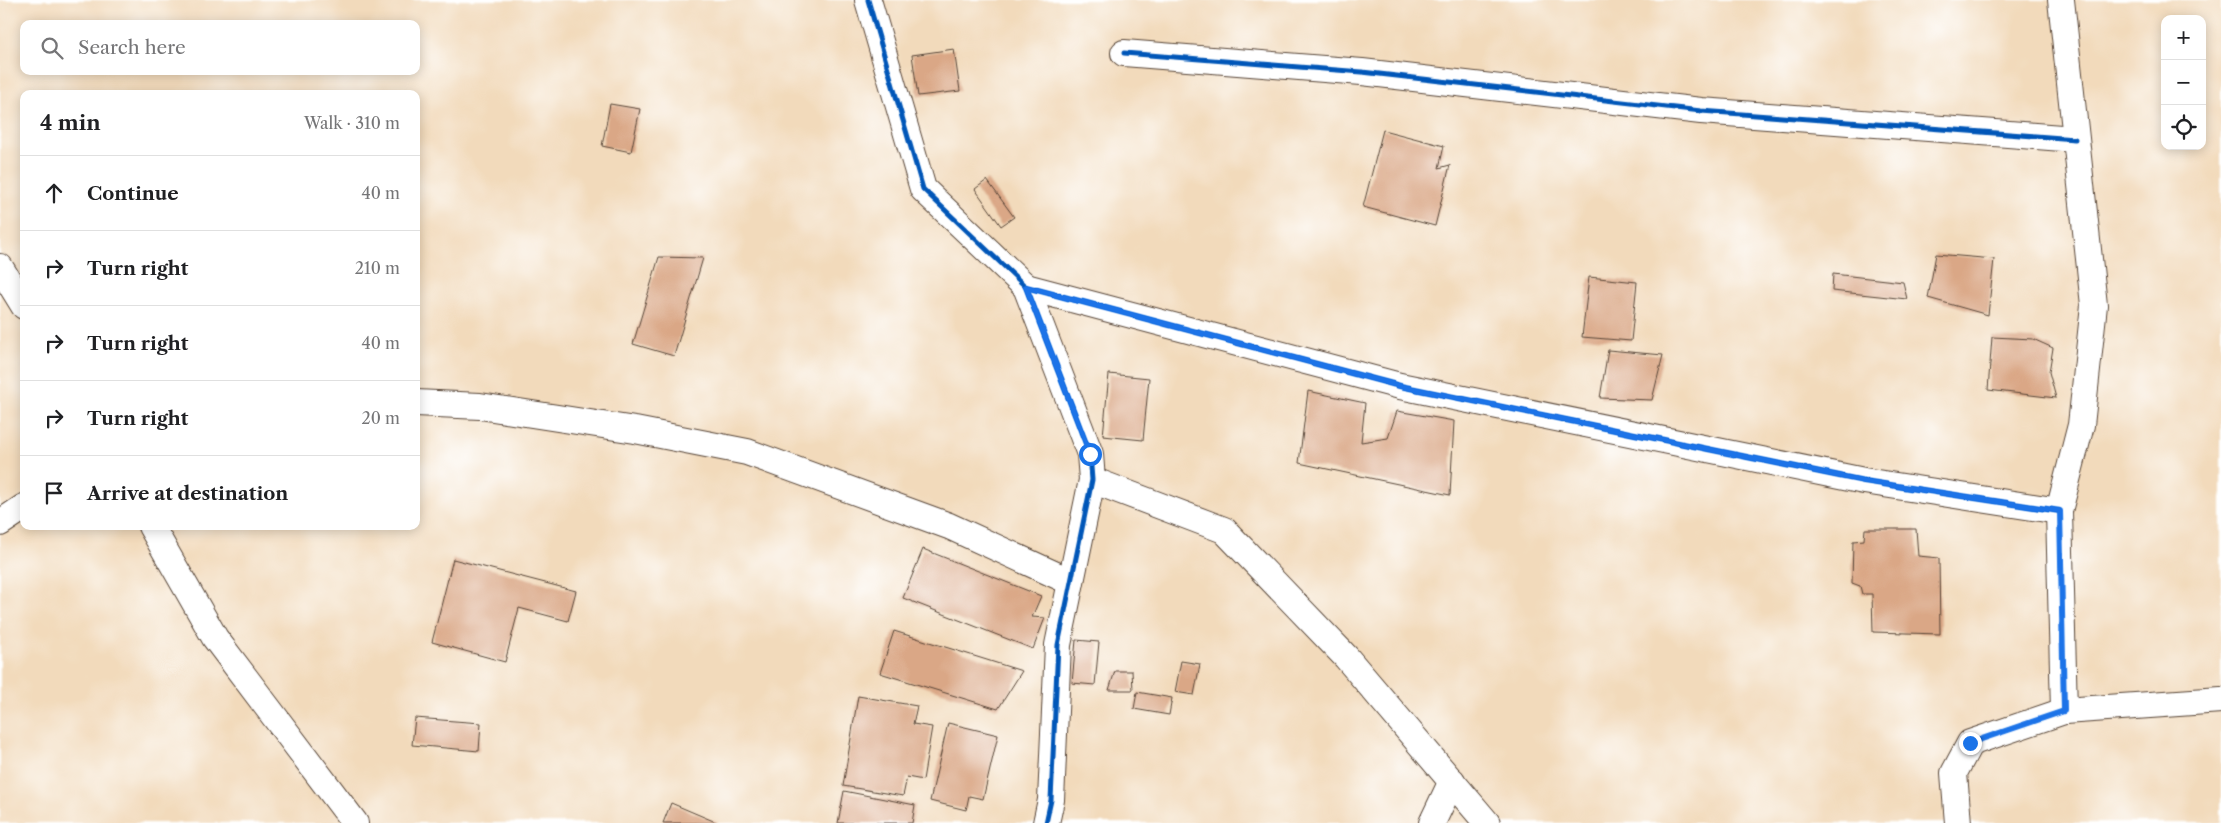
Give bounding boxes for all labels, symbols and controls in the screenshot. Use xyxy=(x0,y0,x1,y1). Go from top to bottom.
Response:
map controls xyxy=(2161,15,2206,150)
button: + xyxy=(2161,15,2206,60)
search box xyxy=(20,20,420,75)
icon: search xyxy=(38,34,66,62)
text: Search here xyxy=(78,36,186,59)
button: − xyxy=(2161,60,2206,105)
button: locate xyxy=(2161,105,2206,150)
text: 4 min xyxy=(40,110,101,135)
text: Walk · 310 m xyxy=(304,113,400,133)
icon: ahead xyxy=(40,179,68,207)
text: Continue xyxy=(87,182,179,205)
text: 40 m xyxy=(361,183,400,203)
icon: right xyxy=(40,254,68,282)
text: Turn right xyxy=(87,257,188,280)
text: 210 m xyxy=(355,258,400,278)
icon: right xyxy=(40,329,68,357)
text: Turn right xyxy=(87,332,188,355)
text: 40 m xyxy=(361,333,400,353)
icon: right xyxy=(40,404,68,432)
text: Turn right xyxy=(87,407,188,430)
text: 20 m xyxy=(361,408,400,428)
route start xyxy=(1079,443,1102,466)
icon: arrive xyxy=(40,479,68,507)
text: Arrive at destination xyxy=(87,482,288,505)
route end xyxy=(1959,732,1982,755)

